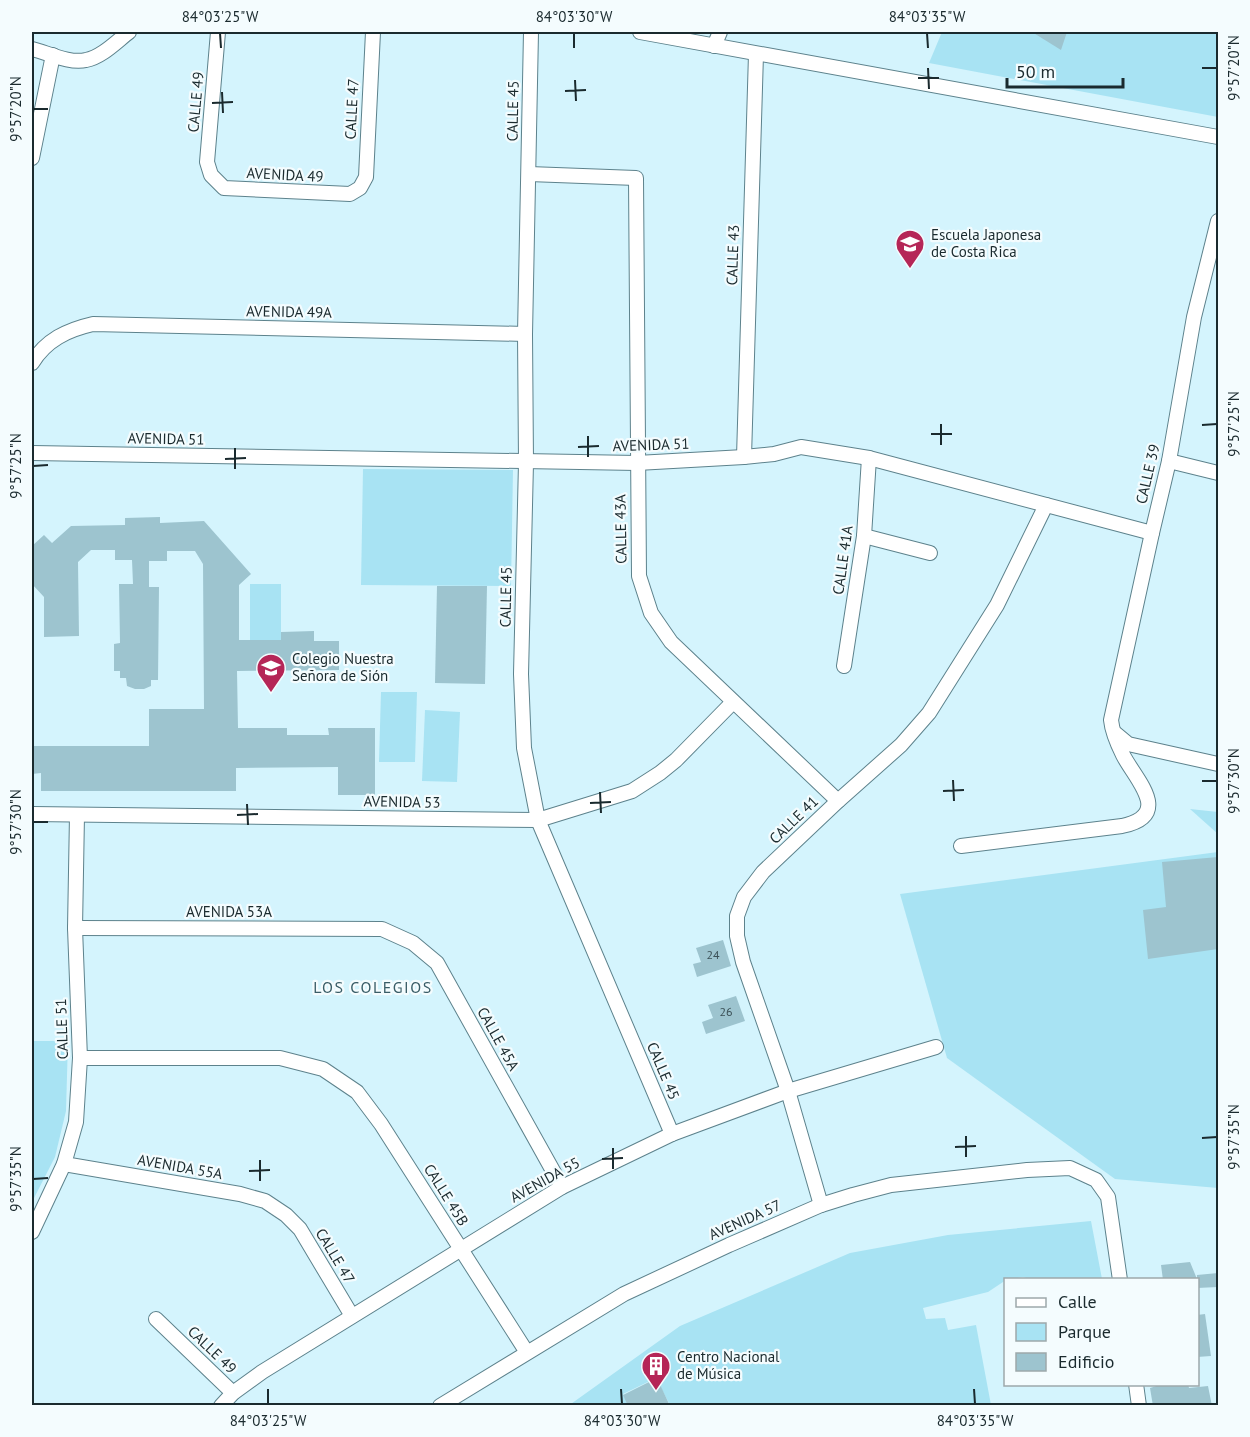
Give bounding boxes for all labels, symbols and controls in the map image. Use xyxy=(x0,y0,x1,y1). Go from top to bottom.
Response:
text: 84°03'25"W xyxy=(182,7,259,26)
text: 84°03'30"W xyxy=(536,7,613,26)
text: 84°03'35"W xyxy=(889,7,966,26)
text: 9°57'20"N xyxy=(1224,35,1243,101)
scale bar xyxy=(1007,51,1122,89)
text: 50 m xyxy=(1016,60,1055,83)
street label: CALLE 49 xyxy=(183,71,208,133)
text: 9°57'20"N xyxy=(6,76,25,142)
street label: CALLE 47 xyxy=(340,78,363,140)
street label: CALLE 45 xyxy=(502,80,523,142)
street label: AVENIDA 49 xyxy=(246,163,324,186)
street label: CALLE 43 xyxy=(722,224,743,286)
place label: Escuela Japonesa de Costa Rica xyxy=(931,225,1041,261)
school or university icon: Escuela Japonesa de Costa Rica xyxy=(894,228,926,270)
street label: AVENIDA 49A xyxy=(246,301,332,322)
text: 9°57'25"N xyxy=(1224,391,1243,457)
street label: AVENIDA 51 xyxy=(127,428,205,449)
text: 9°57'25"N xyxy=(6,433,25,499)
street label: AVENIDA 51 xyxy=(612,434,690,455)
street label: CALLE 39 xyxy=(1131,442,1164,506)
street label: CALLE 43A xyxy=(610,494,631,564)
street label: CALLE 41A xyxy=(828,524,857,596)
street label: CALLE 45 xyxy=(495,566,516,628)
place label: Colegio Nuestra Señora de Sión xyxy=(292,649,394,685)
school or university icon: Colegio Nuestra Señora de Sión xyxy=(255,652,287,694)
text: 9°57'30"N xyxy=(1224,748,1243,814)
text: 9°57'30"N xyxy=(6,789,25,855)
street label: AVENIDA 53 xyxy=(363,791,441,812)
street label: CALLE 41 xyxy=(765,792,822,848)
street label: AVENIDA 53A xyxy=(186,902,272,921)
house number: 24 xyxy=(706,947,720,962)
district label: LOS COLEGIOS xyxy=(313,977,433,997)
street label: CALLE 51 xyxy=(51,998,72,1060)
street label: CALLE 45A xyxy=(473,1004,524,1074)
house number: 26 xyxy=(719,1004,733,1019)
street label: CALLE 45 xyxy=(643,1039,684,1103)
text: 9°57'35"N xyxy=(1224,1104,1243,1170)
text: 9°57'35"N xyxy=(6,1146,25,1212)
street label: AVENIDA 55A xyxy=(136,1150,224,1183)
street label: AVENIDA 55 xyxy=(506,1153,583,1207)
street label: CALLE 45B xyxy=(420,1160,473,1229)
street label: AVENIDA 57 xyxy=(706,1195,784,1244)
street label: CALLE 47 xyxy=(312,1225,359,1287)
legend xyxy=(1004,1278,1199,1386)
text: Calle xyxy=(1058,1290,1097,1313)
text: Parque xyxy=(1058,1320,1111,1343)
street label: CALLE 49 xyxy=(184,1322,241,1378)
place label: Centro Nacional de Música xyxy=(677,1347,780,1383)
building icon: Centro Nacional de Música xyxy=(640,1350,672,1392)
text: Edificio xyxy=(1058,1350,1114,1373)
text: 84°03'25"W xyxy=(230,1411,307,1430)
text: 84°03'30"W xyxy=(584,1411,661,1430)
text: 84°03'35"W xyxy=(937,1411,1014,1430)

